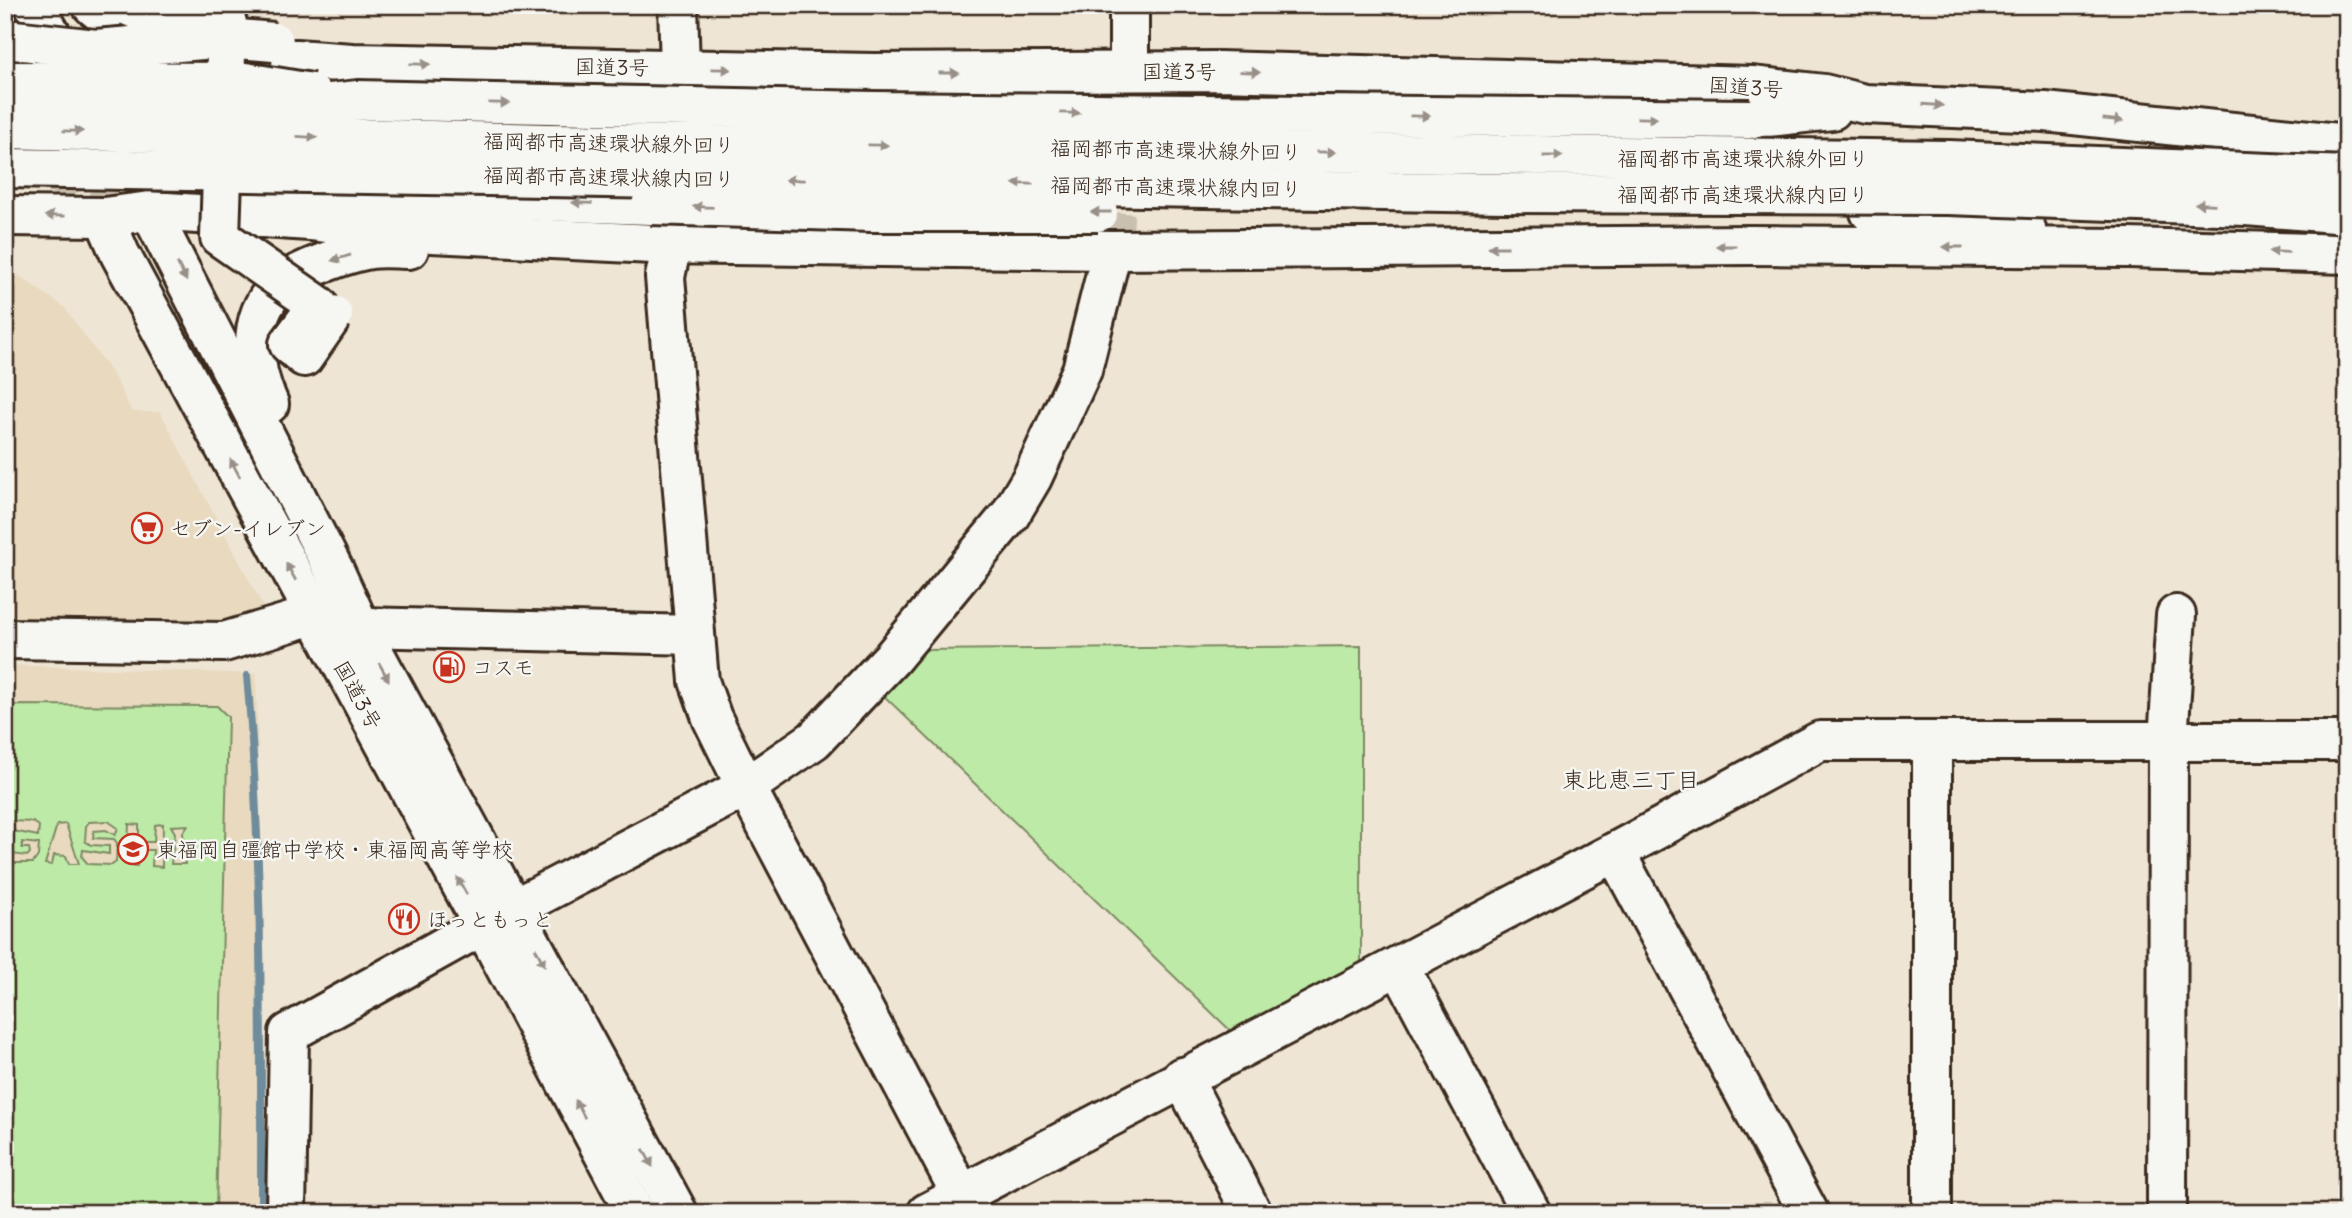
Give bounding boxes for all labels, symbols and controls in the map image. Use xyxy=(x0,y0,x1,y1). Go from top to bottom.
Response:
street label: 国道3号 xyxy=(574,53,650,81)
street label: 国道3号 xyxy=(1142,58,1216,85)
one-way arrow xyxy=(410,59,432,70)
one-way arrow xyxy=(710,64,732,75)
one-way arrow xyxy=(1239,66,1261,78)
one-way arrow xyxy=(938,67,960,79)
street label: 国道3号 xyxy=(1708,71,1784,103)
one-way arrow xyxy=(489,97,511,108)
one-way arrow xyxy=(1922,100,1944,111)
one-way arrow xyxy=(1059,107,1081,119)
one-way arrow xyxy=(1409,110,1431,122)
one-way arrow xyxy=(1636,112,1658,124)
one-way arrow xyxy=(2102,114,2124,125)
one-way arrow xyxy=(63,125,85,136)
street label: 福岡都市高速環状線外回り xyxy=(483,127,735,159)
one-way arrow xyxy=(297,132,319,143)
street label: 福岡都市高速環状線外回り xyxy=(1050,134,1302,166)
one-way arrow xyxy=(867,139,889,151)
street label: 福岡都市高速環状線外回り xyxy=(1617,145,1869,172)
one-way arrow xyxy=(1315,146,1337,158)
one-way arrow xyxy=(1542,150,1564,162)
street label: 福岡都市高速環状線内回り xyxy=(483,161,735,193)
street label: 福岡都市高速環状線内回り xyxy=(1050,171,1302,203)
one-way arrow xyxy=(784,175,806,186)
one-way arrow xyxy=(1011,179,1033,190)
street label: 福岡都市高速環状線内回り xyxy=(1617,181,1869,208)
one-way arrow xyxy=(571,197,593,209)
one-way arrow xyxy=(2194,199,2216,210)
one-way arrow xyxy=(691,201,713,212)
one-way arrow xyxy=(1090,206,1112,218)
one-way arrow xyxy=(43,211,65,222)
one-way arrow xyxy=(1714,240,1736,252)
one-way arrow xyxy=(1487,241,1509,253)
one-way arrow xyxy=(1942,241,1964,253)
one-way arrow xyxy=(2267,247,2289,258)
one-way arrow xyxy=(330,254,351,264)
one-way arrow xyxy=(177,262,188,282)
one-way arrow xyxy=(229,458,241,478)
supermarket icon: セブン-イレブン xyxy=(130,511,164,545)
place label: セブン-イレブン xyxy=(170,515,326,542)
one-way arrow xyxy=(285,562,297,582)
fuel station icon: コスモ xyxy=(432,650,466,684)
place label: コスモ xyxy=(472,654,534,681)
street label: 国道3号 xyxy=(328,656,388,734)
one-way arrow xyxy=(378,662,390,681)
district label: 東比恵三丁目 xyxy=(1562,765,1700,794)
school or university icon: 東福岡自彊館中学校・東福岡高等学校 xyxy=(116,832,150,866)
place label: 東福岡自彊館中学校・東福岡高等学校 xyxy=(156,836,513,863)
one-way arrow xyxy=(456,877,468,896)
restaurant icon: ほっともっと xyxy=(387,902,421,936)
place label: ほっともっと xyxy=(427,906,553,933)
one-way arrow xyxy=(534,947,546,967)
one-way arrow xyxy=(574,1099,586,1119)
one-way arrow xyxy=(642,1148,654,1167)

